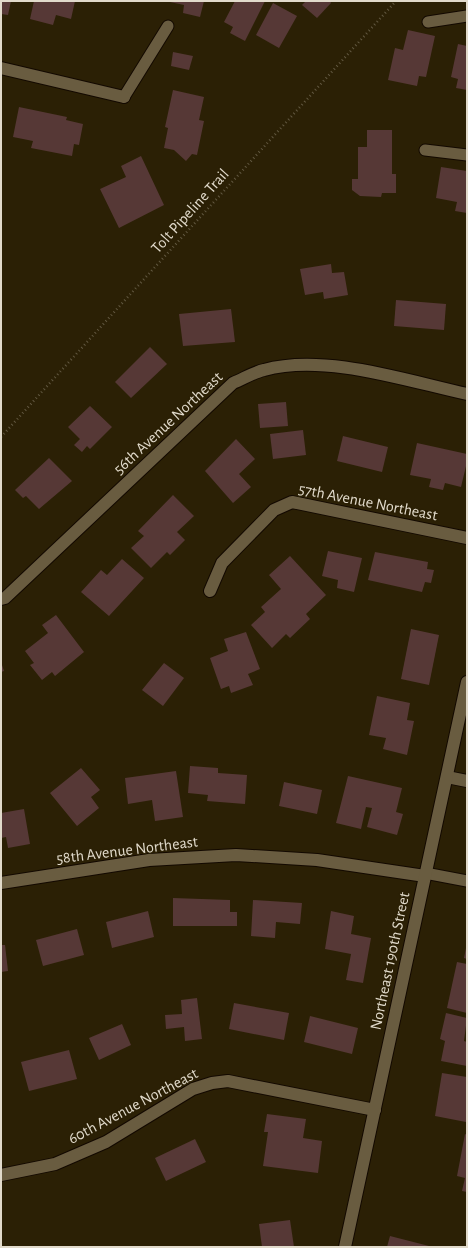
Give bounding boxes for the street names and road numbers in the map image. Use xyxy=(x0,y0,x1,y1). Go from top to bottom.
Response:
street label: Tolt Pipeline Trail xyxy=(148,166,232,256)
street label: 56th Avenue Northeast xyxy=(111,369,225,477)
street label: 57th Avenue Northeast xyxy=(297,481,439,523)
street label: 58th Avenue Northeast xyxy=(55,833,199,867)
street label: Northeast 190th Street xyxy=(368,891,412,1031)
street label: 60th Avenue Northeast xyxy=(66,1065,200,1147)

